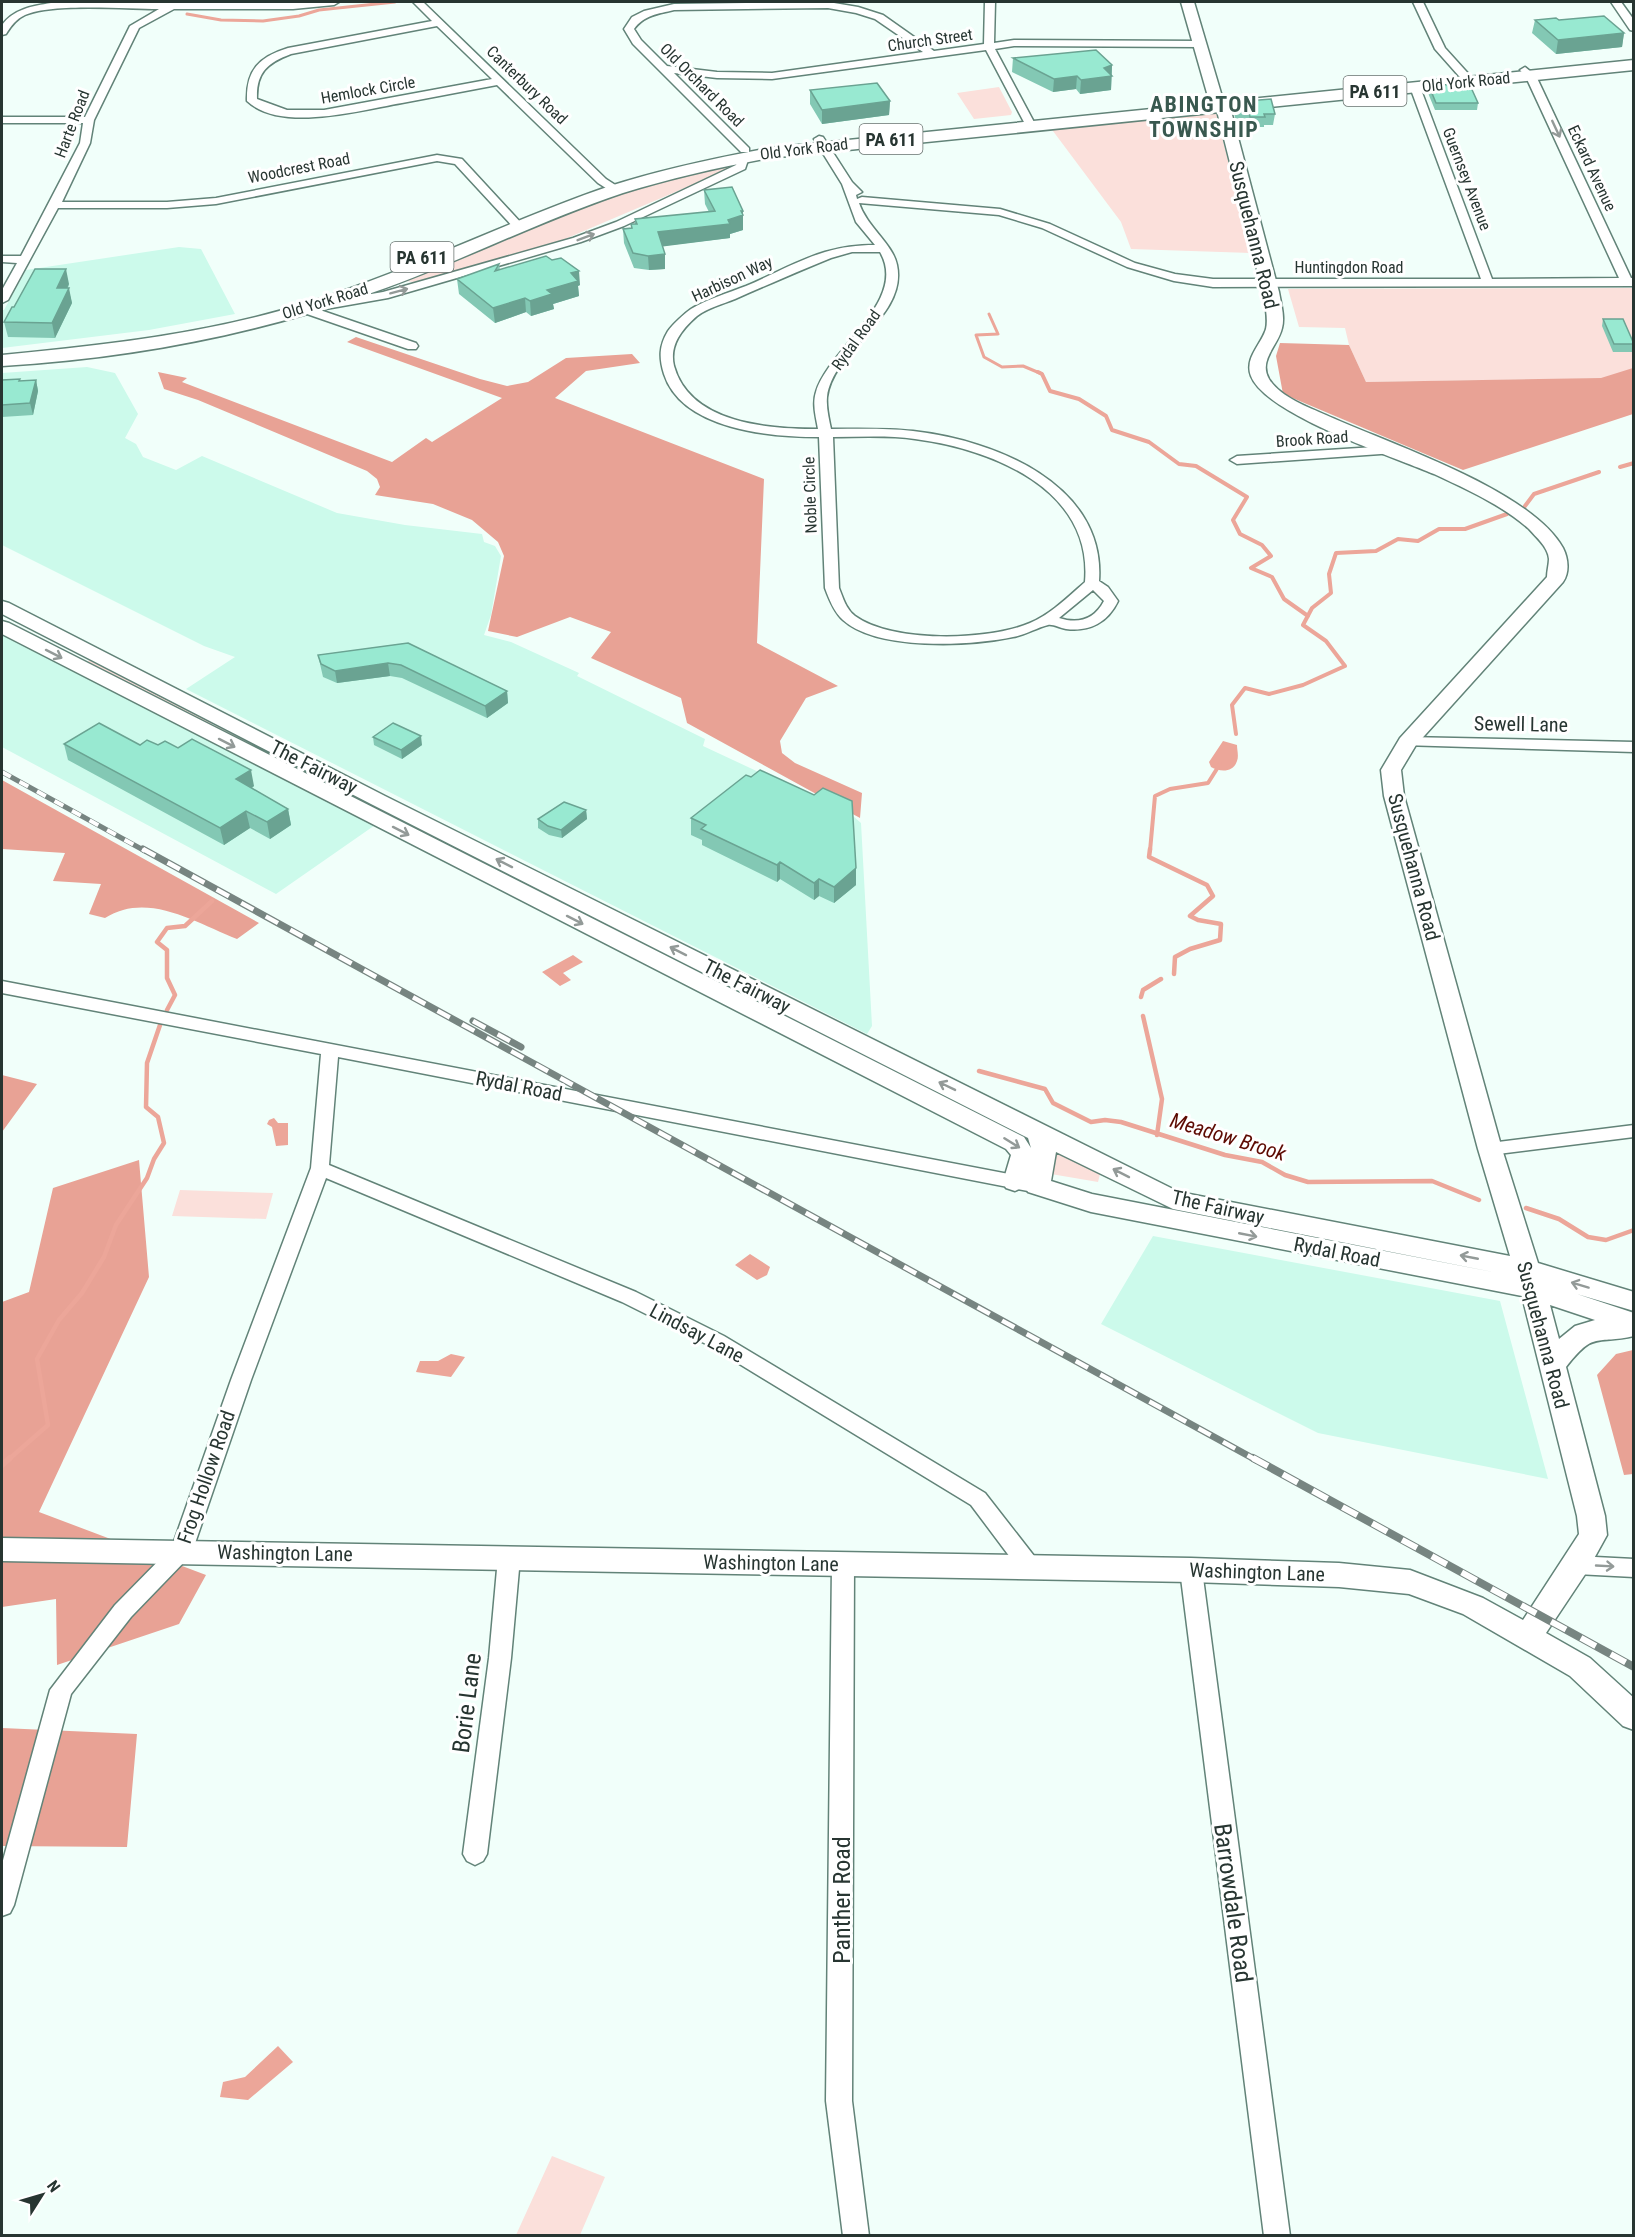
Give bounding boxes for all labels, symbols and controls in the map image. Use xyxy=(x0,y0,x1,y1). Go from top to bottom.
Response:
street label: Church Street xyxy=(886,25,974,55)
street label: Old Orchard Road xyxy=(656,39,748,131)
street label: Canterbury Road xyxy=(483,42,571,128)
street label: Old York Road xyxy=(1421,68,1511,96)
street label: Hemlock Circle xyxy=(319,72,417,108)
road number: PA 611 xyxy=(1344,76,1406,106)
street label: Harte Road xyxy=(50,88,94,160)
district label: ABINGTON TOWNSHIP xyxy=(1149,92,1259,142)
one-way arrow xyxy=(1550,119,1562,137)
street label: Eckard Avenue xyxy=(1564,122,1620,214)
road number: PA 611 xyxy=(860,124,922,154)
street label: Guernsey Avenue xyxy=(1439,125,1495,233)
street label: Old York Road xyxy=(759,134,849,164)
street label: Woodcrest Road xyxy=(246,149,352,187)
street label: Susquehanna Road xyxy=(1224,159,1284,311)
one-way arrow xyxy=(576,231,595,242)
road number: PA 611 xyxy=(390,242,454,272)
street label: Harbison Way xyxy=(689,252,776,306)
street label: Huntingdon Road xyxy=(1295,258,1403,277)
street label: Old York Road xyxy=(280,279,370,323)
one-way arrow xyxy=(389,285,408,296)
street label: Rydal Road xyxy=(828,306,884,374)
street label: Brook Road xyxy=(1275,427,1349,451)
street label: Noble Circle xyxy=(799,456,821,534)
one-way arrow xyxy=(44,649,62,660)
street label: Sewell Lane xyxy=(1474,711,1568,737)
street label: The Fairway xyxy=(266,735,362,799)
one-way arrow xyxy=(218,737,235,749)
street label: Susquehanna Road xyxy=(1383,791,1445,943)
one-way arrow xyxy=(391,826,409,838)
one-way arrow xyxy=(496,857,514,869)
one-way arrow xyxy=(565,914,583,926)
one-way arrow xyxy=(670,945,688,957)
street label: The Fairway xyxy=(699,954,795,1018)
street label: Rydal Road xyxy=(474,1066,564,1106)
one-way arrow xyxy=(938,1079,956,1091)
water label: Meadow Brook xyxy=(1167,1108,1290,1166)
one-way arrow xyxy=(1003,1138,1020,1150)
one-way arrow xyxy=(1112,1167,1130,1178)
street label: The Fairway xyxy=(1169,1185,1267,1229)
one-way arrow xyxy=(1237,1230,1257,1241)
street label: Rydal Road xyxy=(1292,1232,1382,1272)
one-way arrow xyxy=(1460,1251,1480,1262)
street label: Susquehanna Road xyxy=(1512,1259,1574,1411)
one-way arrow xyxy=(1571,1279,1590,1290)
street label: Lindsay Lane xyxy=(646,1298,748,1368)
street label: Frog Hollow Road xyxy=(172,1407,240,1547)
street label: Washington Lane xyxy=(217,1540,353,1566)
street label: Washington Lane xyxy=(703,1550,839,1576)
street label: Washington Lane xyxy=(1189,1558,1325,1586)
one-way arrow xyxy=(1594,1561,1614,1572)
street label: Borie Lane xyxy=(447,1651,487,1755)
street label: Barrowdale Road xyxy=(1208,1822,1258,1984)
street label: Panther Road xyxy=(828,1836,856,1964)
north arrow xyxy=(12,2165,72,2225)
text: N xyxy=(43,2177,64,2196)

